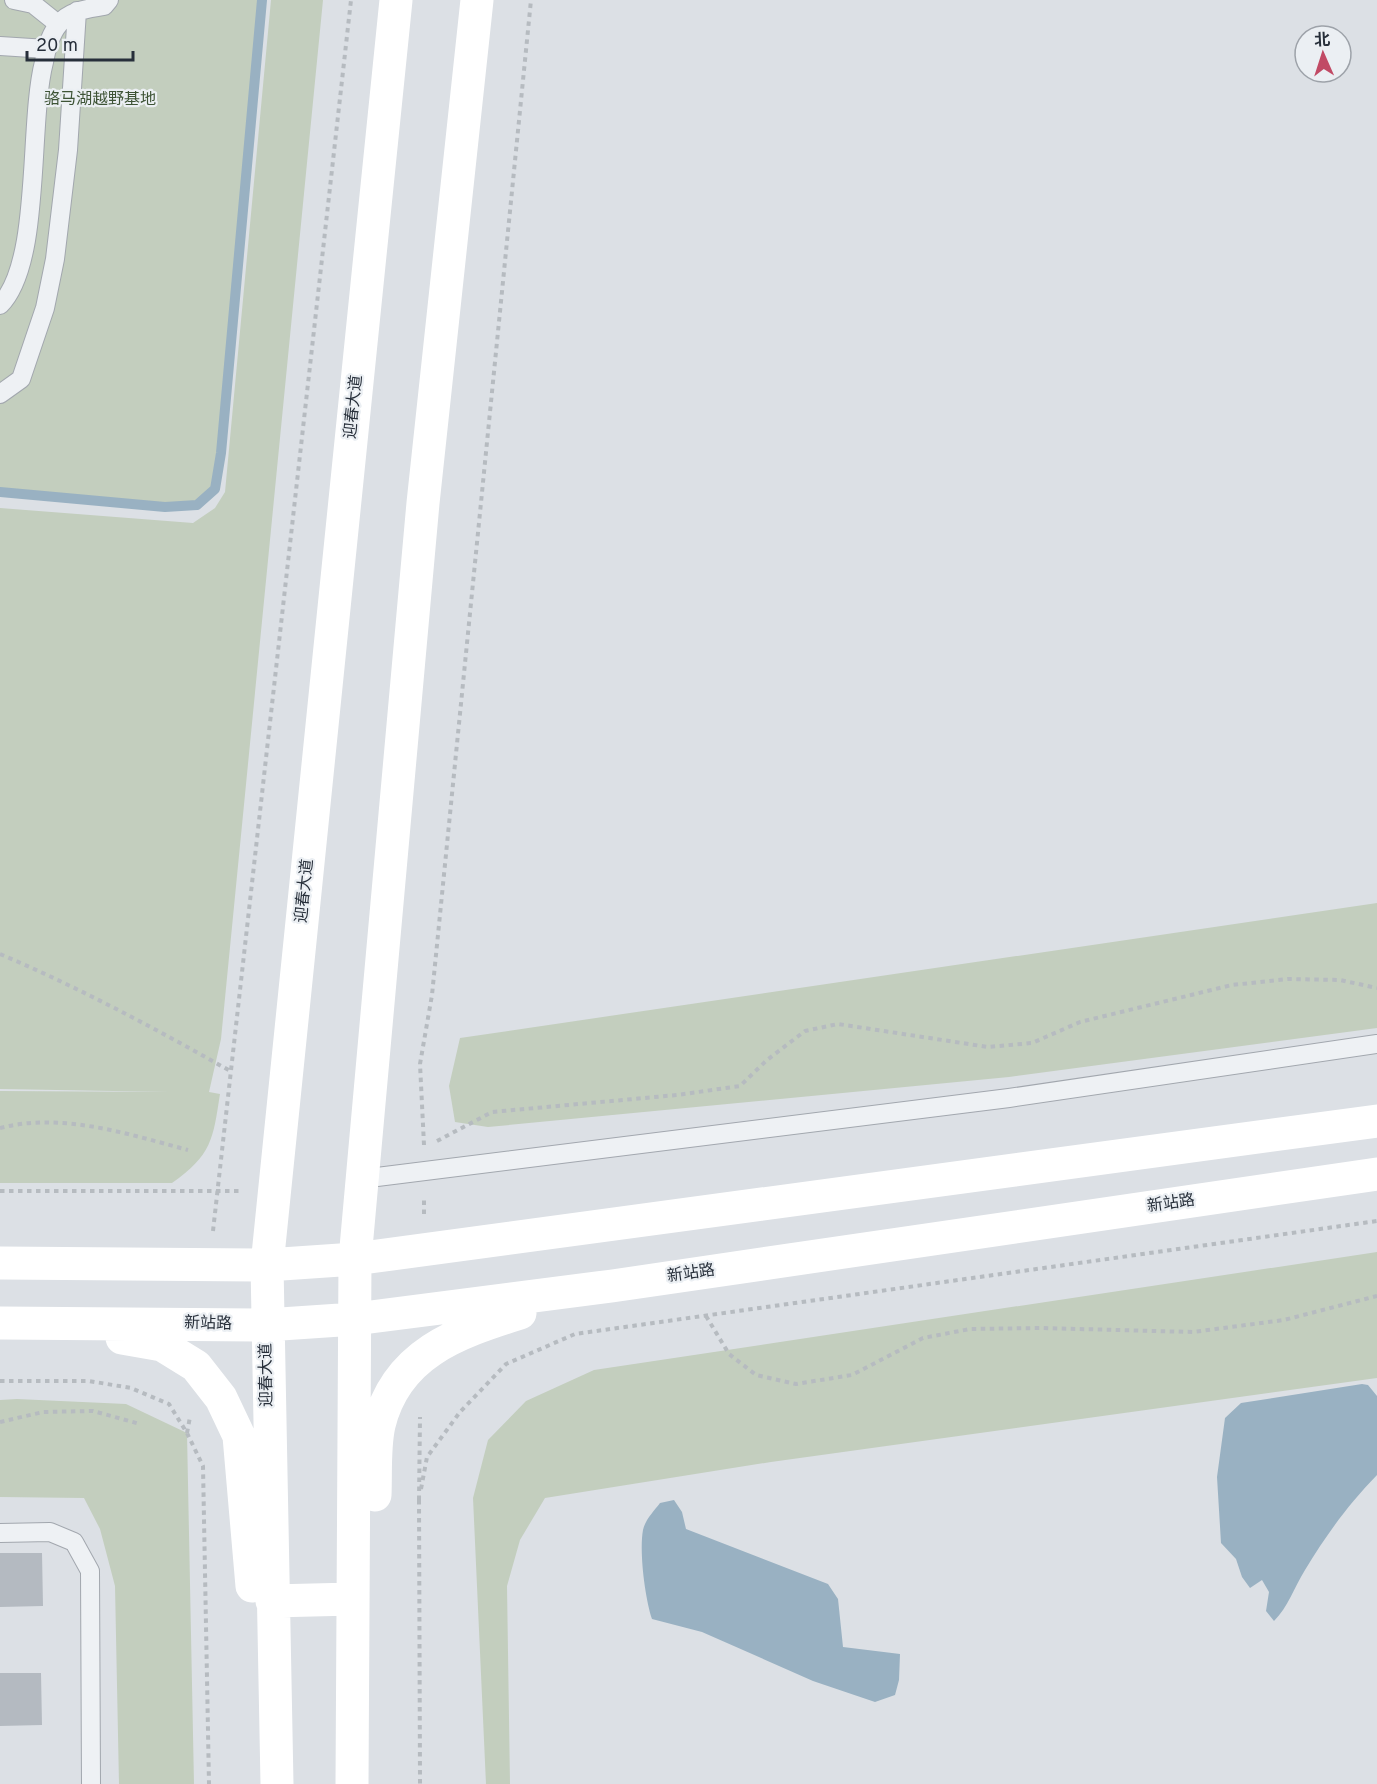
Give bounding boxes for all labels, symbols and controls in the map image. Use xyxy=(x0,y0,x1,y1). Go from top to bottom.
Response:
scale bar xyxy=(27,24,134,62)
north arrow xyxy=(1293,24,1353,84)
text: 北 xyxy=(1314,31,1331,51)
text: 20 m xyxy=(36,35,78,58)
park label: 骆马湖越野基地 xyxy=(44,90,156,110)
street label: 迎春大道 xyxy=(341,374,367,440)
street label: 迎春大道 xyxy=(292,858,318,924)
street label: 新站路 xyxy=(1146,1191,1196,1217)
street label: 新站路 xyxy=(666,1261,716,1287)
street label: 新站路 xyxy=(184,1314,232,1334)
street label: 迎春大道 xyxy=(256,1343,278,1407)

